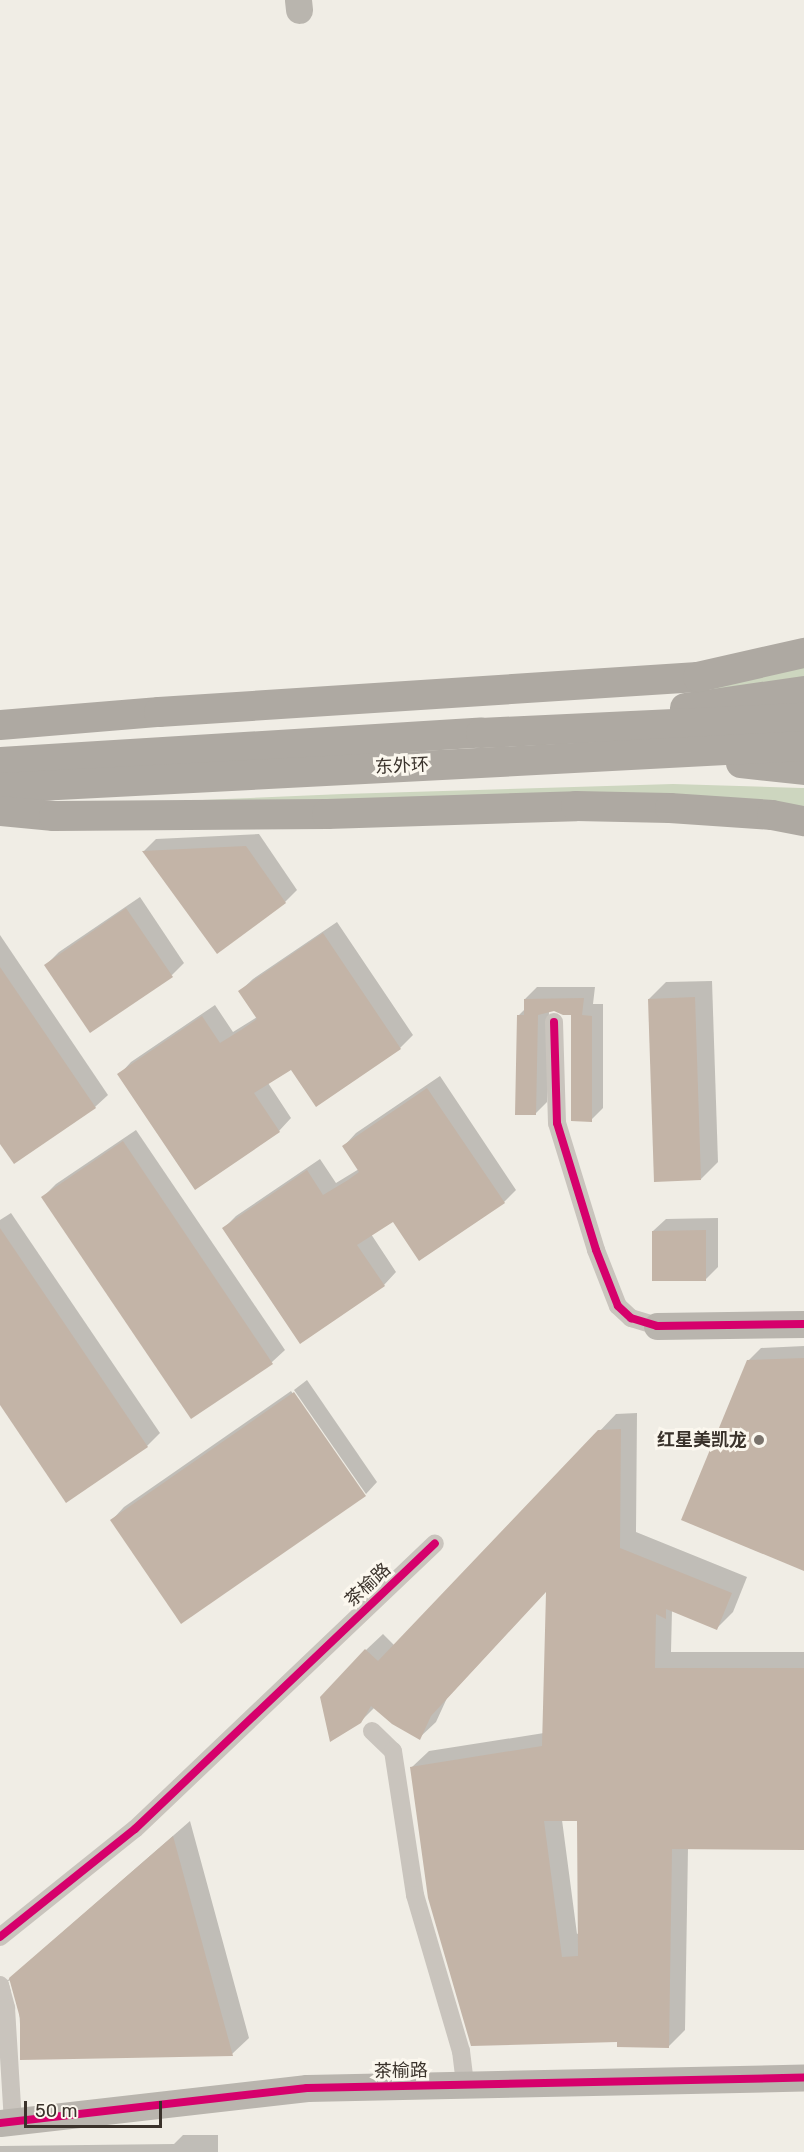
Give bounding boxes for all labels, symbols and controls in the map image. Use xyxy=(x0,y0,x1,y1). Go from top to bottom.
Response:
street label: 东外环 xyxy=(374,754,430,778)
place label: 红星美凯龙 xyxy=(657,1429,747,1451)
marker: 红星美凯龙 xyxy=(752,1433,766,1447)
street label: 茶榆路 xyxy=(341,1559,395,1611)
street label: 茶榆路 xyxy=(374,2060,428,2082)
scale bar xyxy=(27,2089,165,2127)
text: 50 m xyxy=(35,2100,78,2122)

